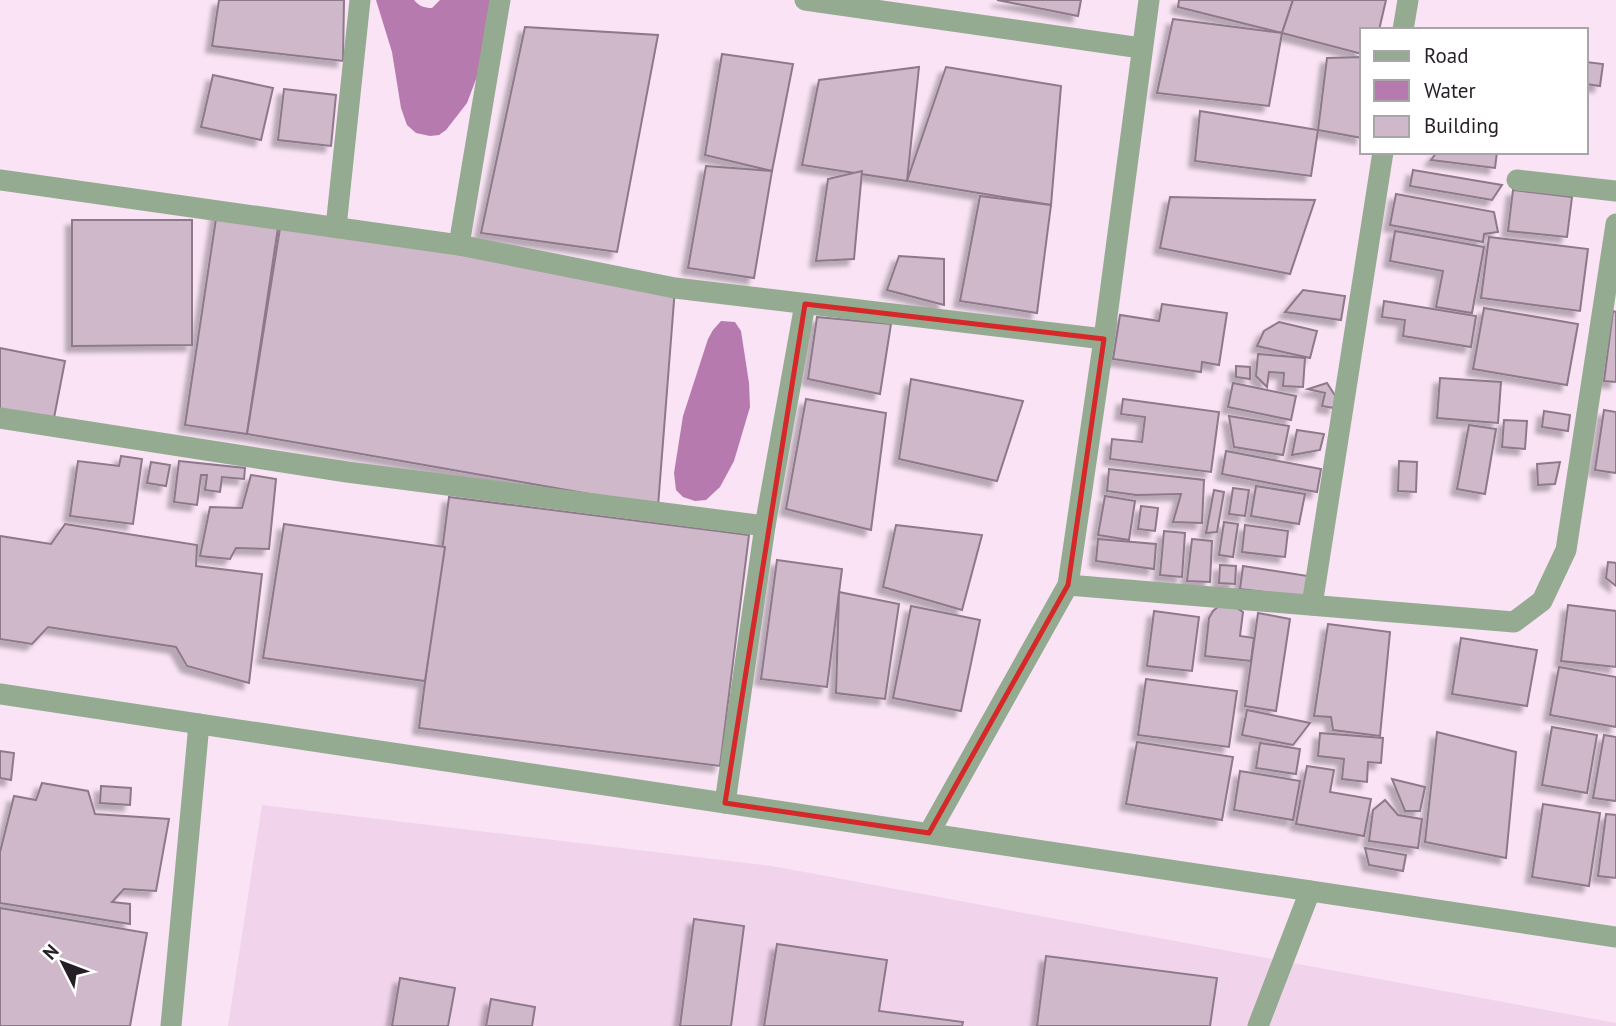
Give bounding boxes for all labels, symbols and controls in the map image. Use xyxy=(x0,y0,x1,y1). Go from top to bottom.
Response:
legend xyxy=(1360,28,1588,154)
text: Road xyxy=(1424,42,1468,69)
text: Water xyxy=(1424,77,1476,104)
text: Building xyxy=(1424,112,1499,139)
north arrow xyxy=(28,928,98,998)
text: N xyxy=(37,939,63,964)

